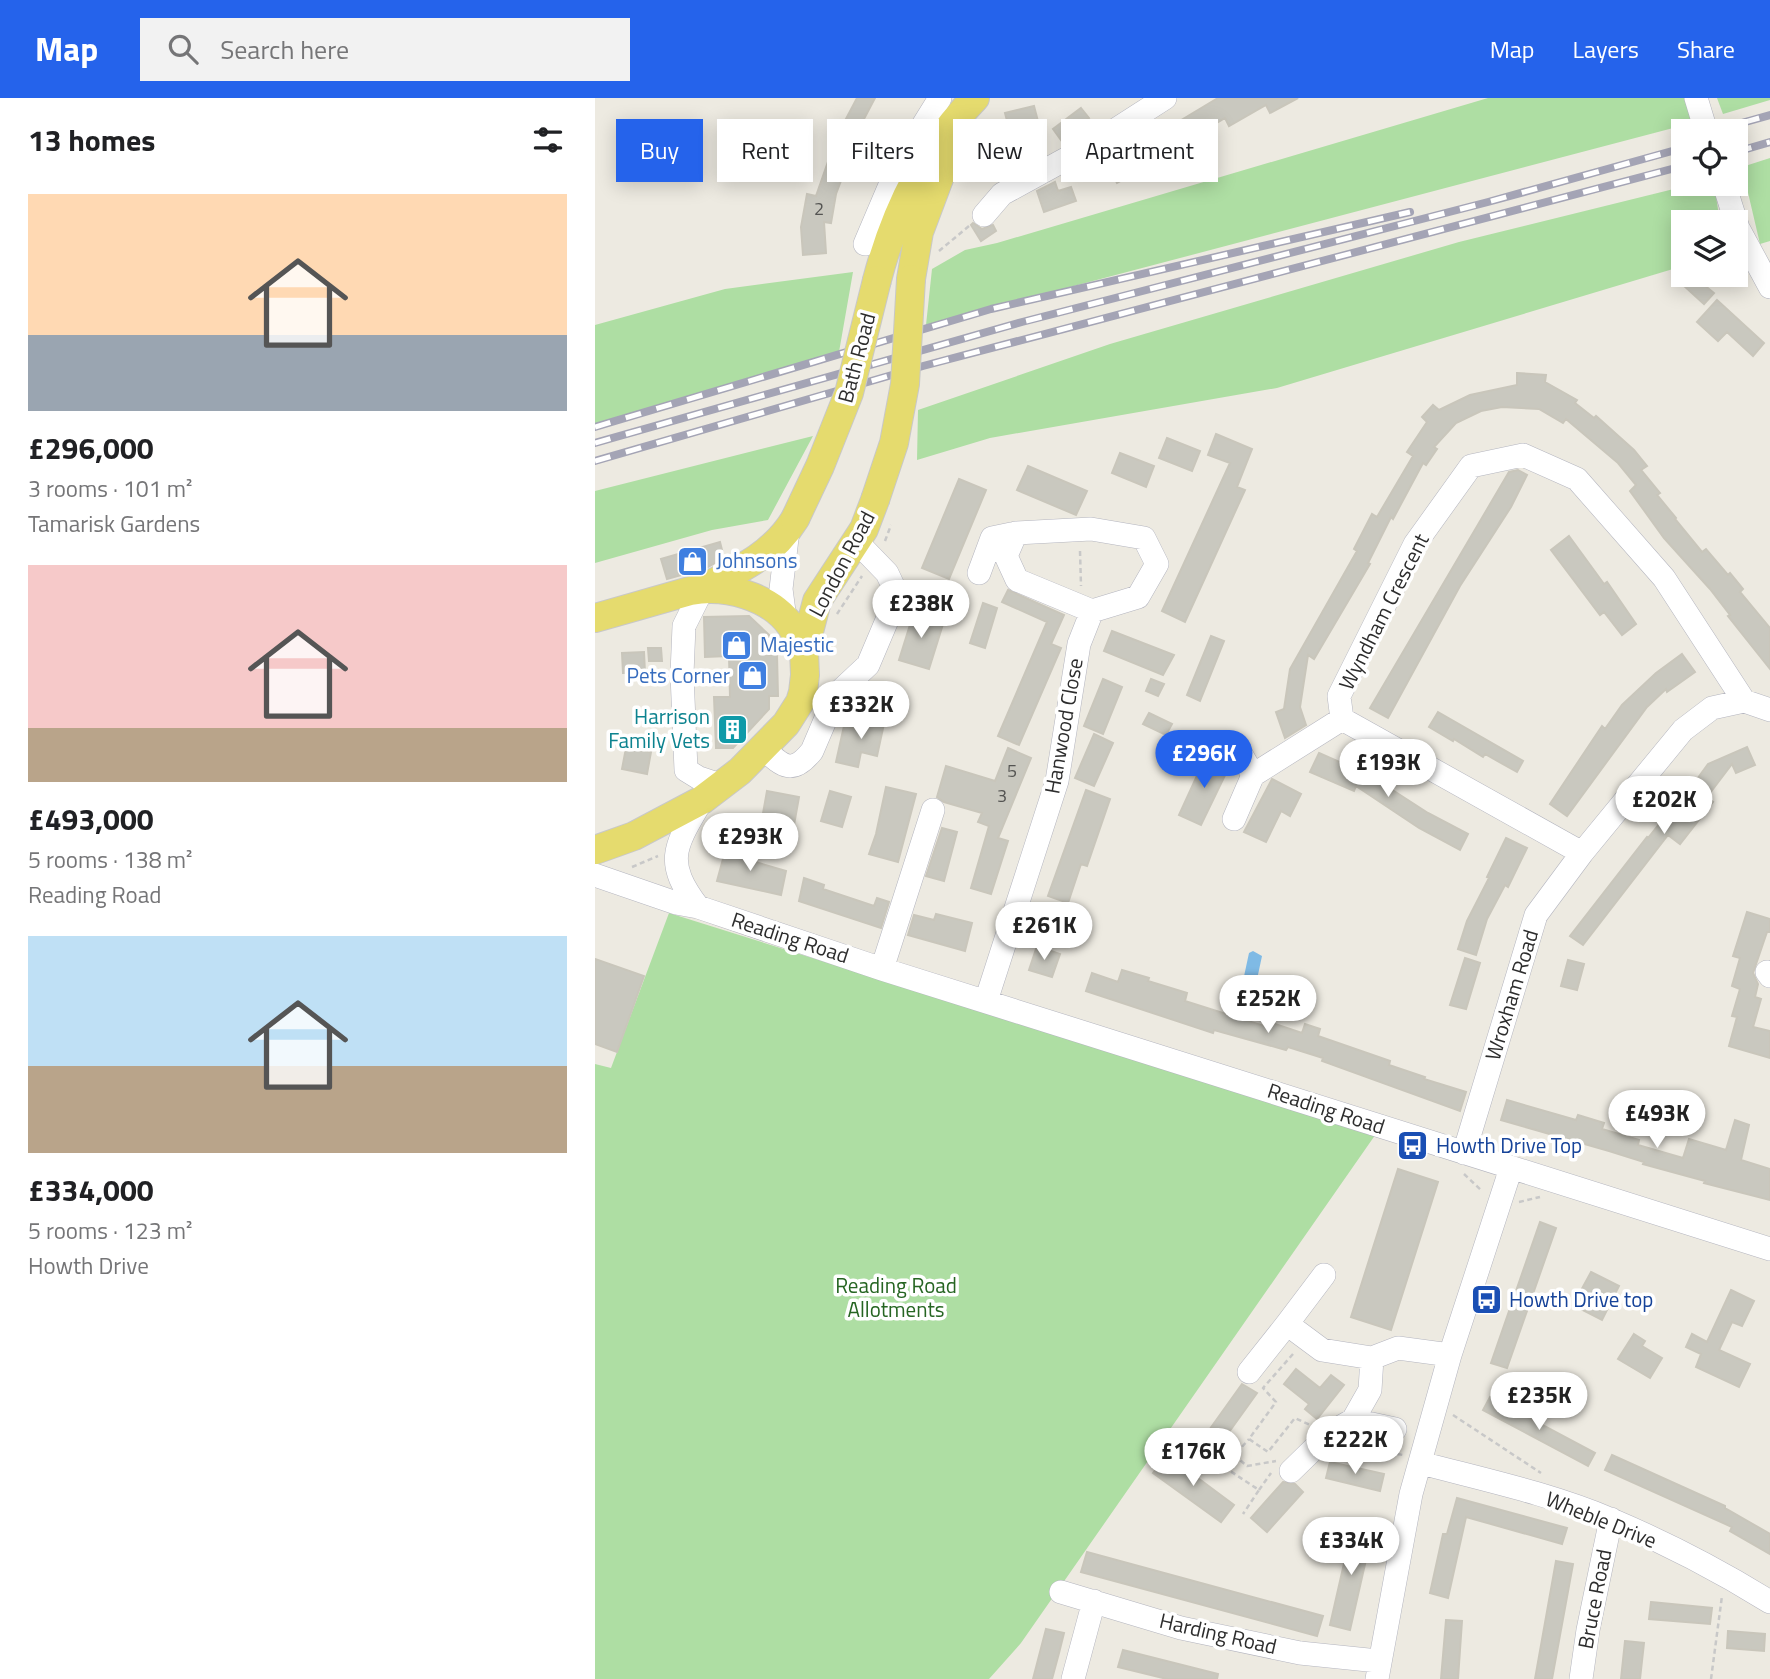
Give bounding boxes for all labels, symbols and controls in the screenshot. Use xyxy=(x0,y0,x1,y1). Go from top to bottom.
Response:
search box xyxy=(140,18,630,81)
text: Map xyxy=(35,24,98,74)
icon: search xyxy=(164,30,202,68)
text: Search here xyxy=(220,30,349,69)
text: Map xyxy=(1490,31,1535,67)
text: Layers xyxy=(1573,31,1639,67)
text: Share xyxy=(1677,31,1735,67)
text: 13 homes xyxy=(28,117,155,163)
chip: Buy xyxy=(616,119,703,182)
chip: Rent xyxy=(717,119,813,182)
chip: Filters xyxy=(827,119,939,182)
chip: New xyxy=(953,119,1047,182)
chip: Apartment xyxy=(1061,119,1218,182)
map controls xyxy=(1671,119,1748,287)
button: locate xyxy=(1671,119,1748,196)
icon: filters xyxy=(529,121,567,159)
house number: 2 xyxy=(814,195,824,222)
button: layers xyxy=(1671,210,1748,287)
icon: home xyxy=(235,240,361,366)
street label: Bath Road xyxy=(829,309,883,406)
text: £296,000 xyxy=(28,425,154,471)
text: 3 rooms · 101 m² xyxy=(28,471,192,506)
street label: London Road xyxy=(800,505,882,622)
text: Tamarisk Gardens xyxy=(28,506,200,541)
street label: Wyndham Crescent xyxy=(1330,527,1437,695)
shop icon: Johnsons xyxy=(676,544,710,578)
place label: Johnsons xyxy=(716,544,798,576)
pin: £238K xyxy=(872,580,970,640)
text: £238K xyxy=(888,585,954,620)
icon: home xyxy=(235,611,361,737)
shop icon: Majestic xyxy=(720,628,754,662)
place label: Majestic xyxy=(760,628,834,660)
street label: Hanwood Close xyxy=(1035,655,1091,796)
place label: Pets Corner xyxy=(627,659,730,691)
shop icon: Pets Corner xyxy=(736,659,770,693)
pin: £332K xyxy=(812,682,910,741)
text: £332K xyxy=(828,686,894,721)
place label: Harrison Family Vets xyxy=(608,700,710,756)
building icon: Harrison Family Vets xyxy=(716,712,750,746)
pin: £296K xyxy=(1155,730,1253,790)
text: £296K xyxy=(1171,735,1237,770)
pin: £193K xyxy=(1339,740,1437,799)
text: £193K xyxy=(1355,744,1421,779)
house number: 5 xyxy=(1007,757,1017,784)
pin: £202K xyxy=(1615,776,1713,836)
text: £202K xyxy=(1631,781,1697,816)
house number: 3 xyxy=(997,782,1007,809)
text: £493,000 xyxy=(28,796,154,842)
pin: £293K xyxy=(701,814,799,873)
text: £293K xyxy=(717,818,783,853)
text: 5 rooms · 138 m² xyxy=(28,842,192,877)
text: Reading Road xyxy=(28,877,161,912)
pin: £261K xyxy=(995,902,1093,962)
street label: Reading Road xyxy=(727,903,853,971)
text: £261K xyxy=(1011,907,1077,942)
street label: Wroxham Road xyxy=(1476,925,1546,1064)
pin: £252K xyxy=(1219,976,1317,1035)
text: £252K xyxy=(1235,980,1301,1015)
icon: home xyxy=(235,982,361,1108)
street label: Reading Road xyxy=(1263,1074,1389,1142)
pin: £493K xyxy=(1608,1090,1706,1150)
text: £493K xyxy=(1624,1095,1690,1130)
bus stop icon: Howth Drive Top xyxy=(1396,1129,1430,1163)
place label: Howth Drive Top xyxy=(1436,1129,1582,1161)
text: £334,000 xyxy=(28,1167,154,1213)
text: 5 rooms · 123 m² xyxy=(28,1213,192,1248)
text: Howth Drive xyxy=(28,1248,149,1283)
park label: Reading Road Allotments xyxy=(835,1269,957,1325)
bus stop icon: Howth Drive top xyxy=(1469,1283,1503,1317)
place label: Howth Drive top xyxy=(1509,1283,1653,1315)
pin: £235K xyxy=(1490,1372,1588,1432)
text: £235K xyxy=(1506,1377,1572,1412)
pin: £222K xyxy=(1306,1416,1404,1476)
text: £222K xyxy=(1322,1421,1388,1456)
pin: £176K xyxy=(1144,1428,1242,1488)
text: £176K xyxy=(1160,1433,1226,1468)
street label: Wheble Drive xyxy=(1541,1482,1662,1556)
pin: £334K xyxy=(1302,1518,1400,1577)
text: £334K xyxy=(1318,1522,1384,1557)
street label: Bruce Road xyxy=(1569,1546,1619,1651)
street label: Harding Road xyxy=(1156,1604,1280,1662)

